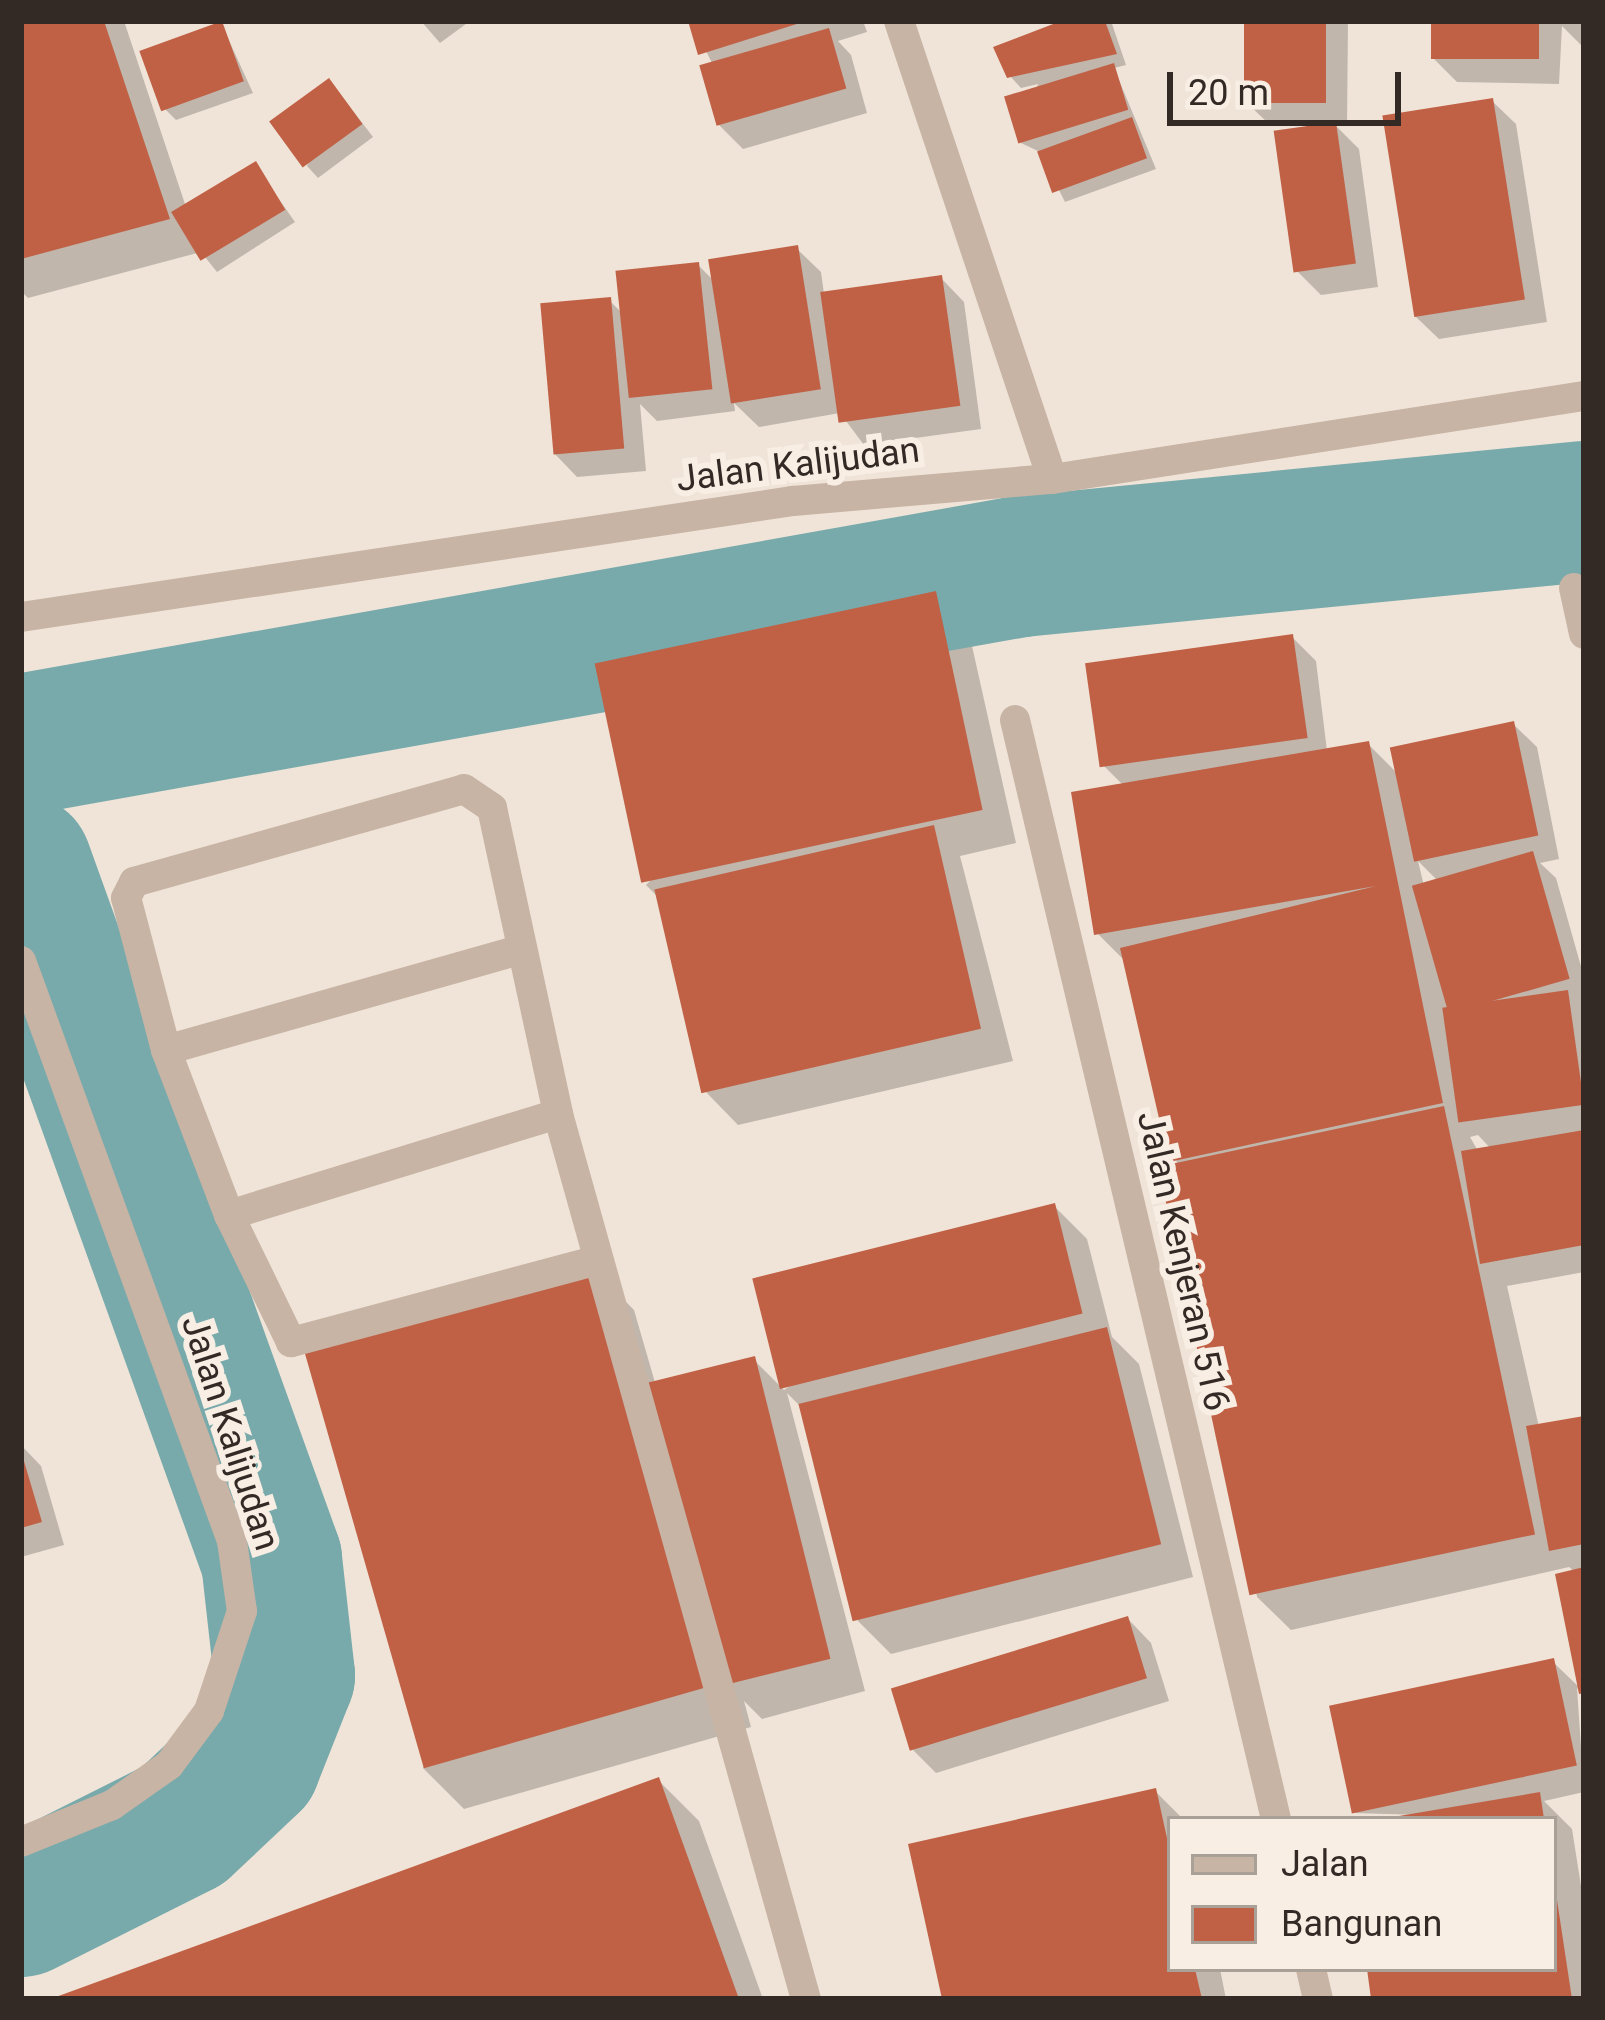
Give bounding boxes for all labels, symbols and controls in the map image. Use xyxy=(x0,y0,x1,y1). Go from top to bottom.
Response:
scale bar xyxy=(1173,48,1407,122)
text: 20 m xyxy=(1188,72,1269,114)
street label: Jalan Kalijudan xyxy=(674,429,922,501)
street label: Jalan Kenjeran 516 xyxy=(1128,1107,1238,1415)
street label: Jalan Kalijudan xyxy=(172,1310,288,1556)
legend xyxy=(1167,1816,1557,1972)
text: Jalan xyxy=(1281,1843,1369,1885)
text: Bangunan xyxy=(1281,1903,1442,1945)

